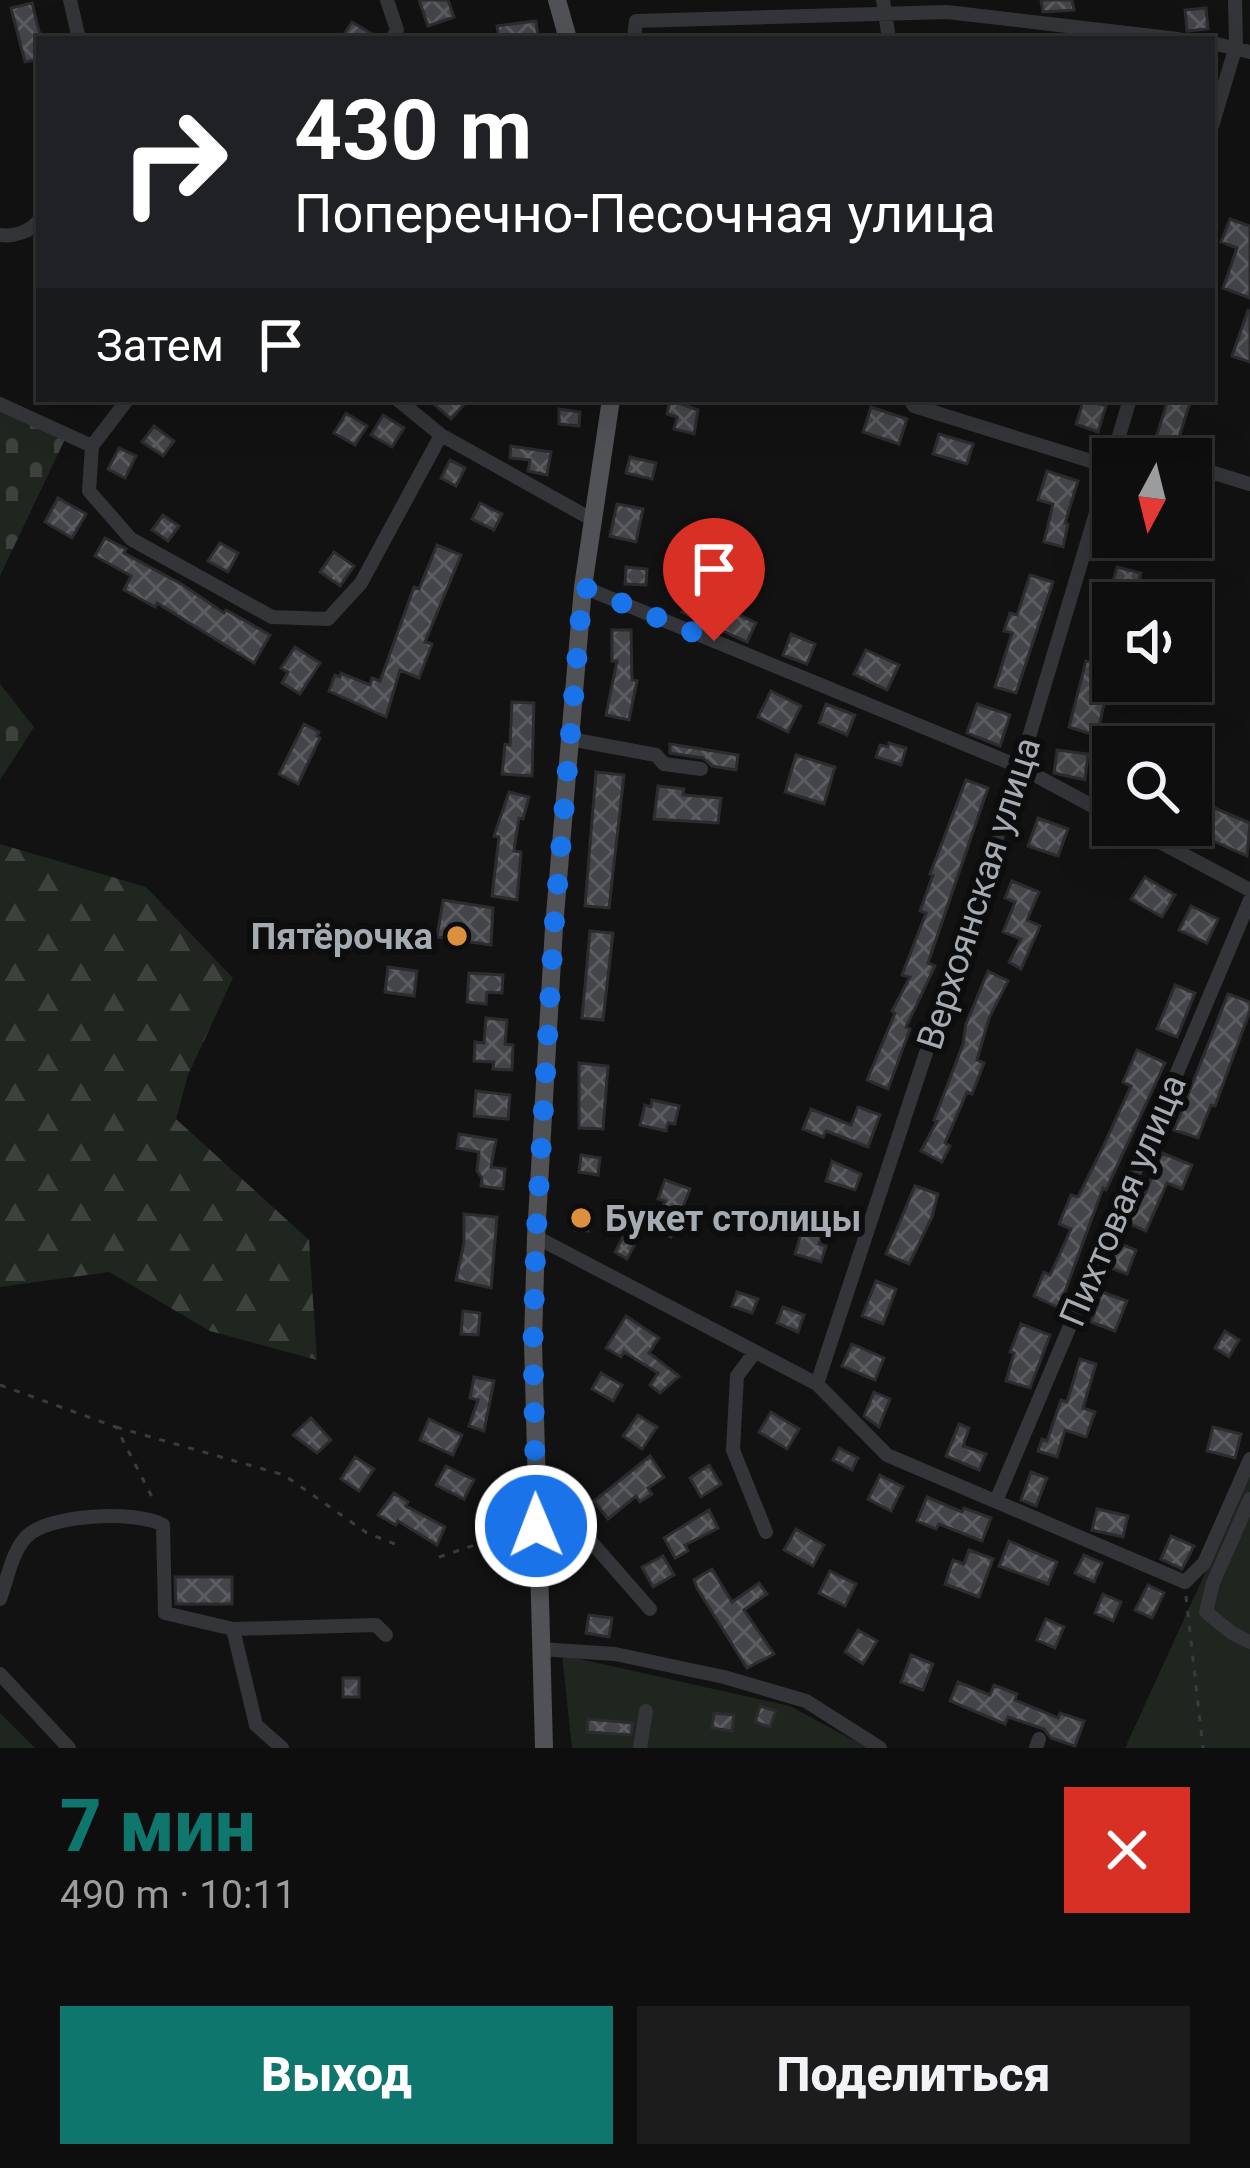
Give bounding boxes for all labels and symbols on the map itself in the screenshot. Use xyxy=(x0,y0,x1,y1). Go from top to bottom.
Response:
north arrow xyxy=(1092,438,1212,558)
pin xyxy=(663,518,765,641)
street label: Верхоянская улица xyxy=(909,732,1049,1055)
place label: Пятёрочка xyxy=(251,916,433,958)
marker: Пятёрочка xyxy=(444,923,470,949)
street label: Пихтовая улица xyxy=(1051,1068,1195,1332)
place label: Букет столицы xyxy=(605,1198,861,1240)
marker: Букет столицы xyxy=(568,1205,594,1231)
position arrow xyxy=(473,1463,599,1589)

